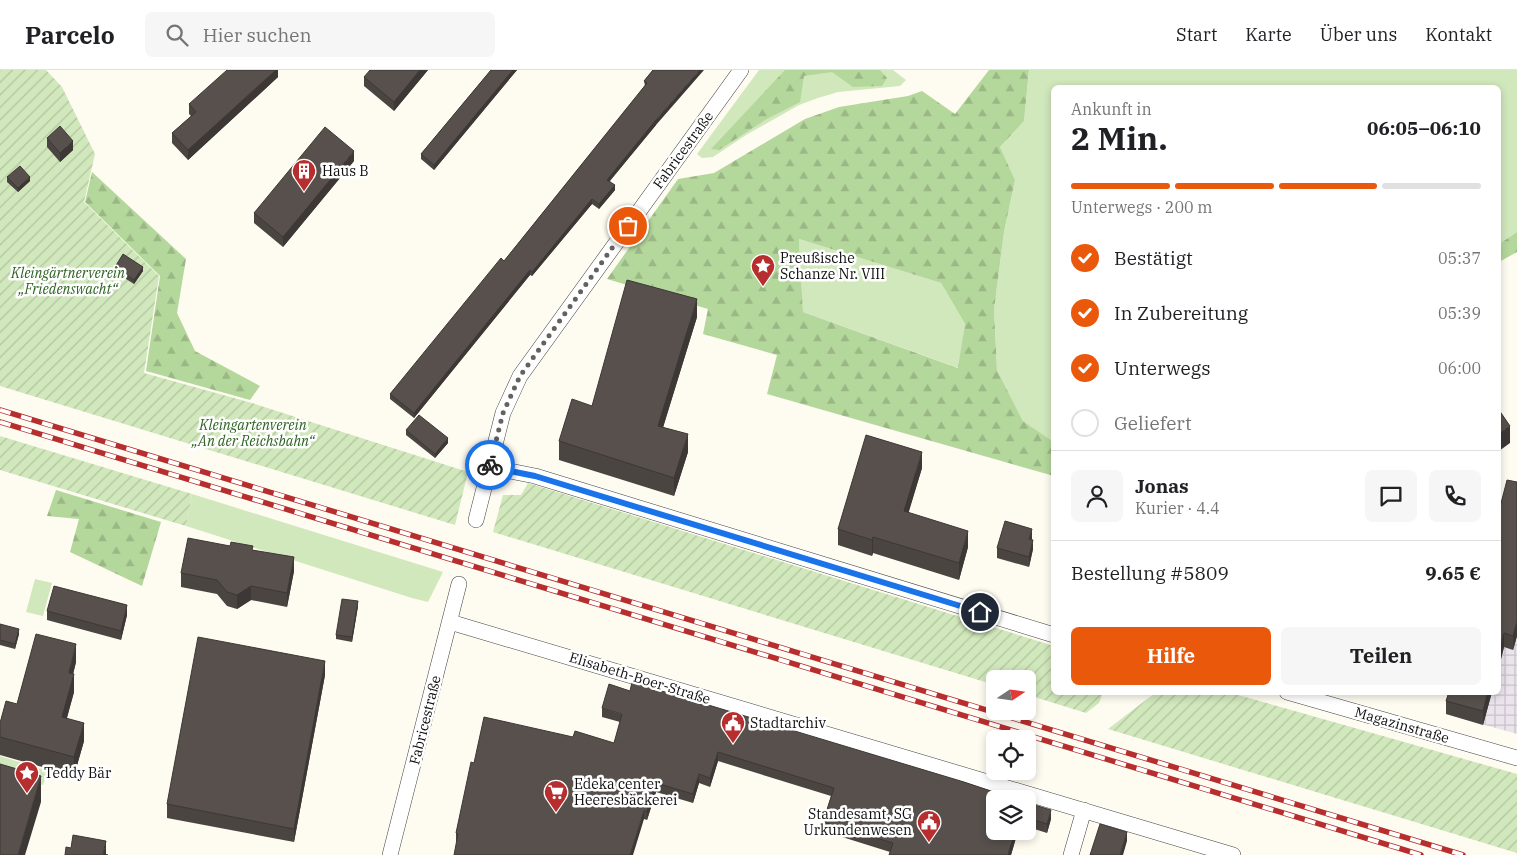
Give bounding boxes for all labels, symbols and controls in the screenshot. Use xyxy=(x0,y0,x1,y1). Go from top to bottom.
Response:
search box xyxy=(145,12,495,57)
text: Parcelo xyxy=(25,19,115,51)
icon: search xyxy=(163,21,191,49)
text: Hier suchen xyxy=(203,23,312,47)
text: Start xyxy=(1176,23,1217,46)
text: Karte xyxy=(1245,23,1292,46)
text: Über uns xyxy=(1320,23,1397,46)
text: Kontakt xyxy=(1425,23,1492,46)
text: Ankunft in xyxy=(1071,99,1152,119)
street label: Fabricestraße xyxy=(649,108,717,192)
text: 06:05–06:10 xyxy=(1367,116,1481,140)
text: 2 Min. xyxy=(1071,117,1168,159)
building icon: Haus B xyxy=(291,158,317,192)
place label: Haus B xyxy=(322,162,369,180)
text: Unterwegs · 200 m xyxy=(1071,197,1213,217)
pin xyxy=(607,205,649,247)
icon: bag xyxy=(614,212,642,240)
icon: check xyxy=(1071,244,1099,272)
text: Bestätigt xyxy=(1114,246,1193,270)
text: 05:37 xyxy=(1438,248,1481,268)
place label: Preußische Schanze Nr. VIII xyxy=(780,249,885,283)
place icon: Preußische Schanze Nr. VIII xyxy=(750,253,776,287)
park label: Kleingärtnerverein „Friedenswacht“ xyxy=(10,264,125,298)
icon: check xyxy=(1071,299,1099,327)
text: In Zubereitung xyxy=(1114,301,1248,325)
text: 05:39 xyxy=(1438,303,1481,323)
icon: check xyxy=(1071,354,1099,382)
text: Unterwegs xyxy=(1114,356,1210,380)
text: 06:00 xyxy=(1438,358,1481,378)
text: Geliefert xyxy=(1114,411,1192,435)
park label: Kleingartenverein „An der Reichsbahn“ xyxy=(191,416,316,450)
courier xyxy=(465,440,515,490)
icon: bike xyxy=(476,451,504,479)
button: person xyxy=(1071,470,1123,522)
button: chat xyxy=(1365,470,1417,522)
button: phone xyxy=(1429,470,1481,522)
text: Jonas xyxy=(1135,474,1189,498)
text: Kurier · 4.4 xyxy=(1135,498,1220,518)
text: Bestellung #5809 xyxy=(1071,561,1229,585)
text: 9.65 € xyxy=(1425,561,1481,585)
pin xyxy=(959,591,1001,633)
icon: home xyxy=(966,598,994,626)
button: Hilfe xyxy=(1071,627,1271,685)
button: Teilen xyxy=(1281,627,1481,685)
street label: Elisabeth-Boer-Straße xyxy=(567,648,713,708)
north arrow xyxy=(986,670,1036,720)
map controls xyxy=(986,670,1036,840)
street label: Fabricestraße xyxy=(405,674,445,766)
street label: Magazinstraße xyxy=(1353,703,1451,747)
public building icon: Stadtarchiv xyxy=(720,710,746,744)
place label: Stadtarchiv xyxy=(750,714,826,732)
button: locate xyxy=(986,730,1036,780)
place icon: Teddy Bär xyxy=(14,760,40,794)
place label: Teddy Bär xyxy=(44,764,112,782)
place label: Edeka center Heeresbäckerei xyxy=(574,775,678,809)
supermarket icon: Edeka center Heeresbäckerei xyxy=(543,779,569,813)
button: layers xyxy=(986,790,1036,840)
place label: Standesamt, SG Urkundenwesen xyxy=(803,805,912,839)
public building icon: Standesamt, SG Urkundenwesen xyxy=(916,809,942,843)

